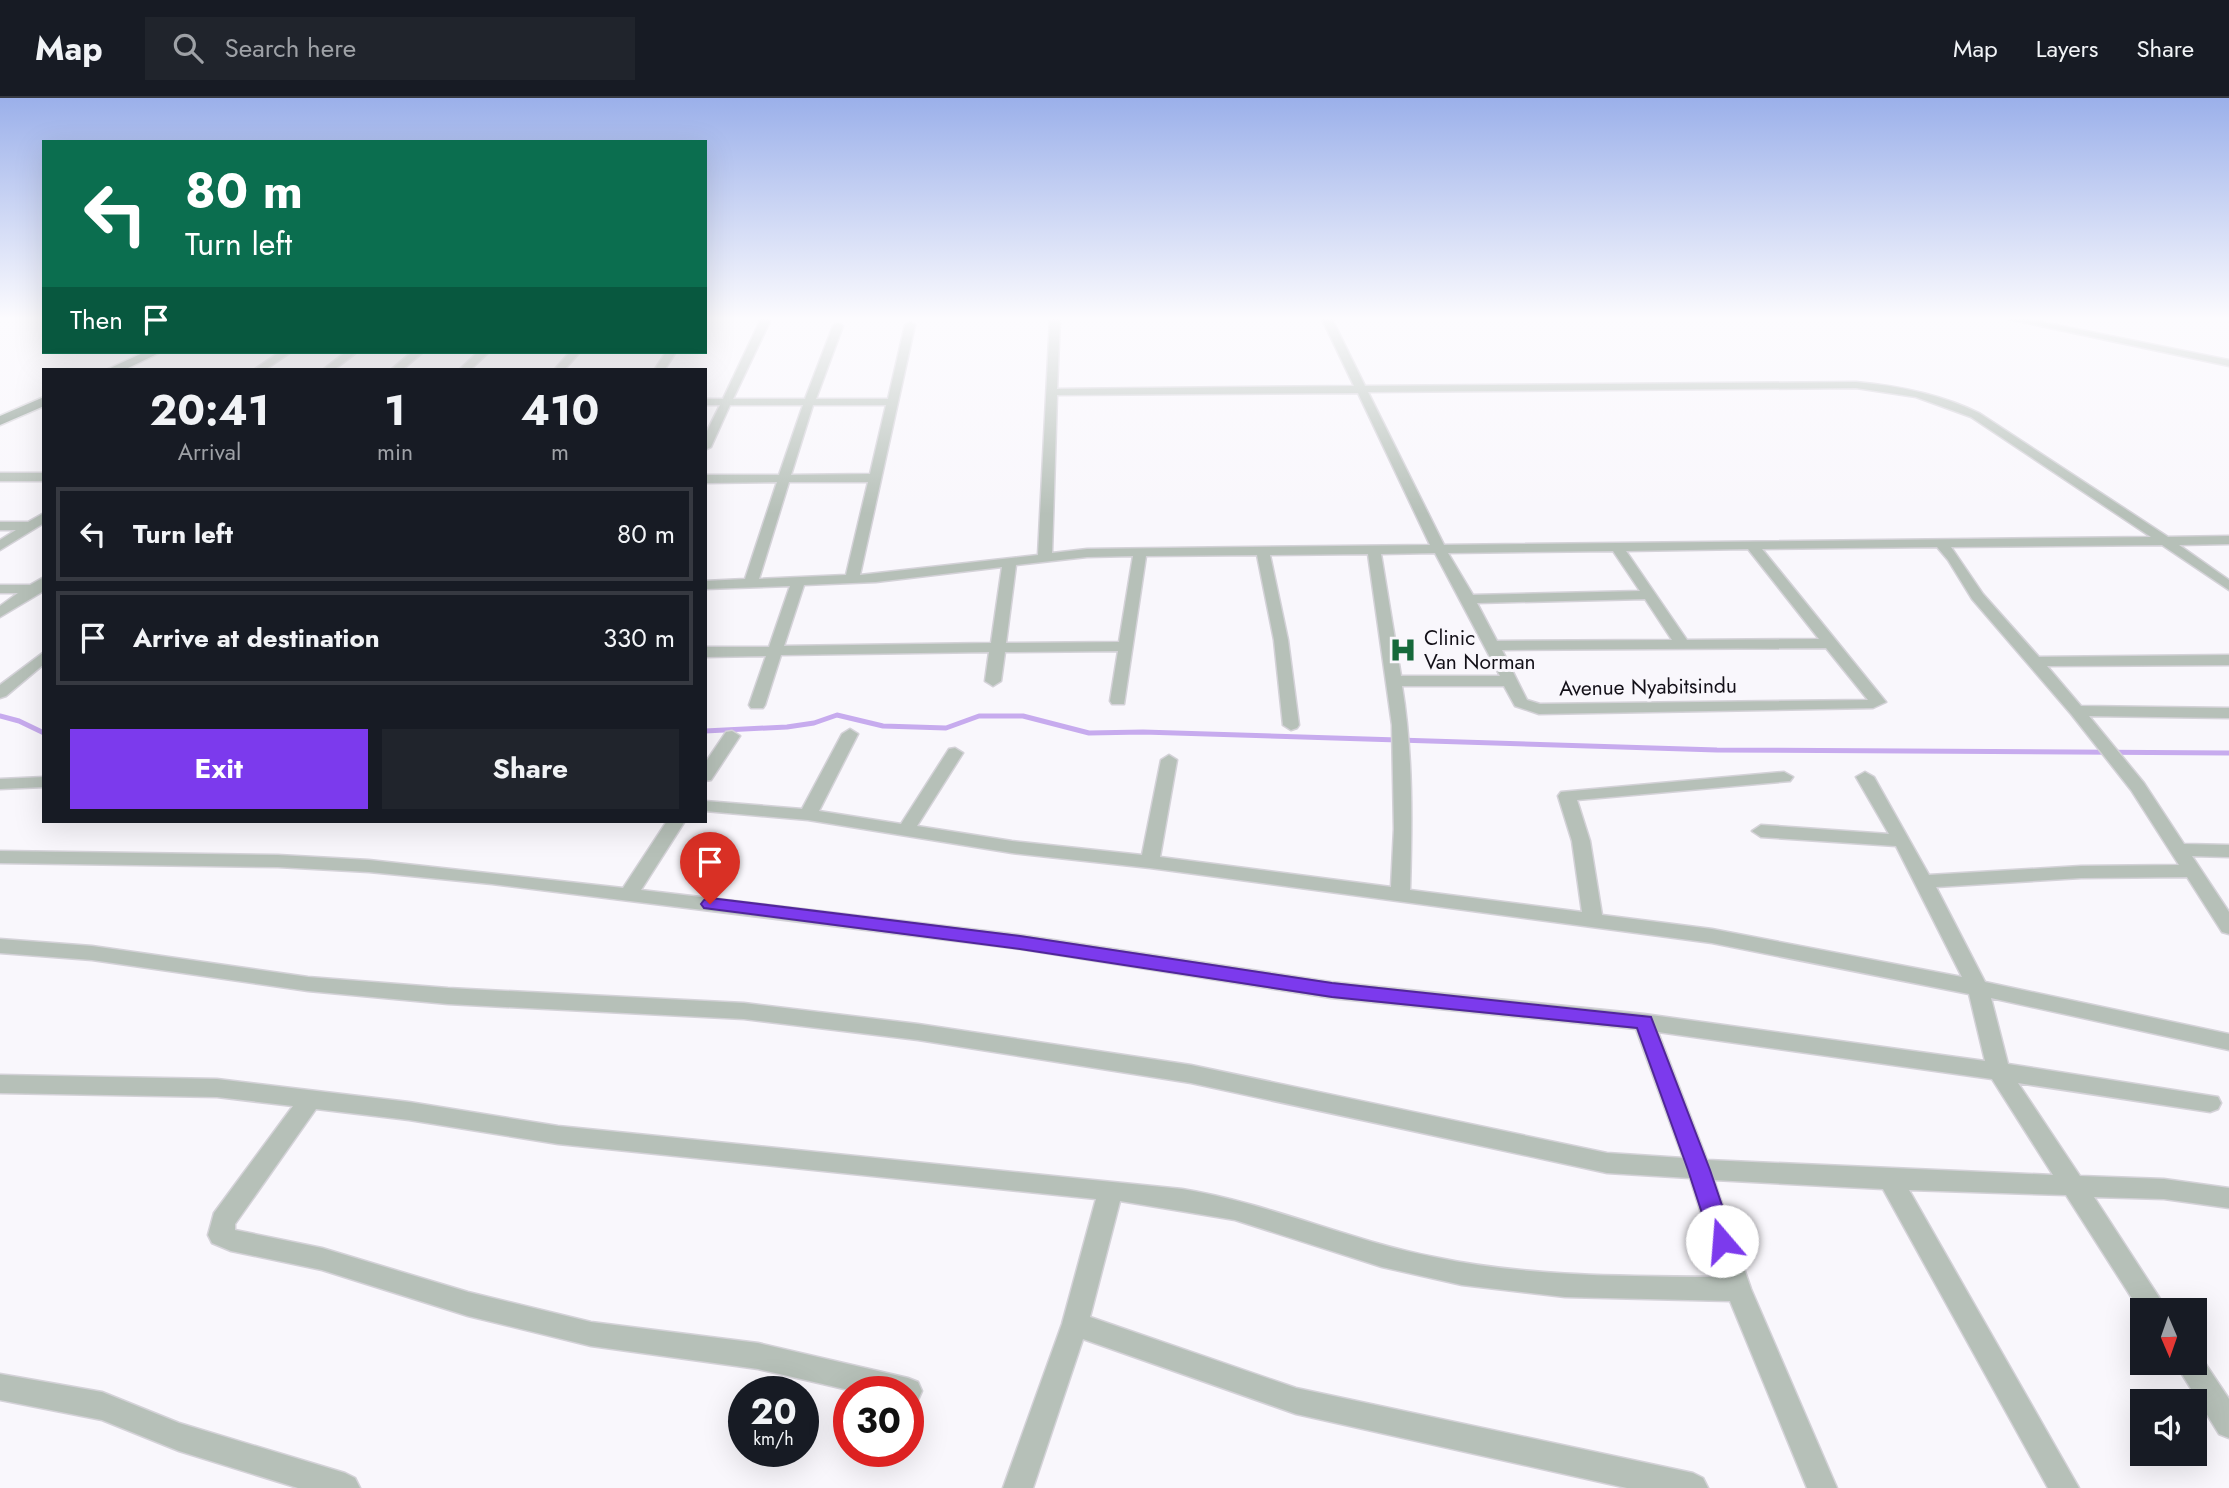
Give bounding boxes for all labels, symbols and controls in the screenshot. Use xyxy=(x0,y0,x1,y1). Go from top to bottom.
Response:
search box xyxy=(145,17,635,80)
text: Map xyxy=(35,25,103,72)
icon: search xyxy=(169,29,207,67)
text: Search here xyxy=(225,29,356,67)
text: Map xyxy=(1953,31,1998,66)
text: Layers xyxy=(2036,31,2098,66)
text: Share xyxy=(2136,31,2194,66)
text: 80 m xyxy=(185,156,303,226)
icon: left xyxy=(70,168,161,259)
text: Turn left xyxy=(185,221,292,267)
text: Then xyxy=(70,301,123,339)
icon: arrive xyxy=(137,301,175,339)
text: 20:41 xyxy=(150,380,269,441)
text: 1 xyxy=(384,380,406,441)
text: 410 xyxy=(521,380,599,441)
text: Arrival xyxy=(178,435,241,469)
text: min xyxy=(377,435,413,469)
text: m xyxy=(551,435,569,469)
icon: left xyxy=(74,515,112,553)
text: Turn left xyxy=(133,515,233,553)
text: 80 m xyxy=(617,515,675,553)
icon: arrive xyxy=(74,619,112,657)
text: Arrive at destination xyxy=(133,619,380,657)
text: 330 m xyxy=(603,619,675,657)
place label: Clinic Van Norman xyxy=(1424,623,1536,677)
hospital icon: Clinic Van Norman xyxy=(1388,635,1418,665)
street label: Avenue Nyabitsindu xyxy=(1559,670,1737,704)
button: Exit xyxy=(70,729,368,809)
button: Share xyxy=(382,729,679,809)
pin xyxy=(680,832,740,904)
icon: arrive xyxy=(691,843,729,881)
position arrow xyxy=(1685,1204,1759,1278)
north arrow xyxy=(2130,1298,2207,1376)
map controls xyxy=(2130,1298,2207,1466)
speed limit sign: 30 xyxy=(833,1376,924,1467)
text: 20 xyxy=(750,1387,797,1437)
button: sound xyxy=(2130,1389,2207,1466)
text: km/h xyxy=(753,1426,794,1452)

